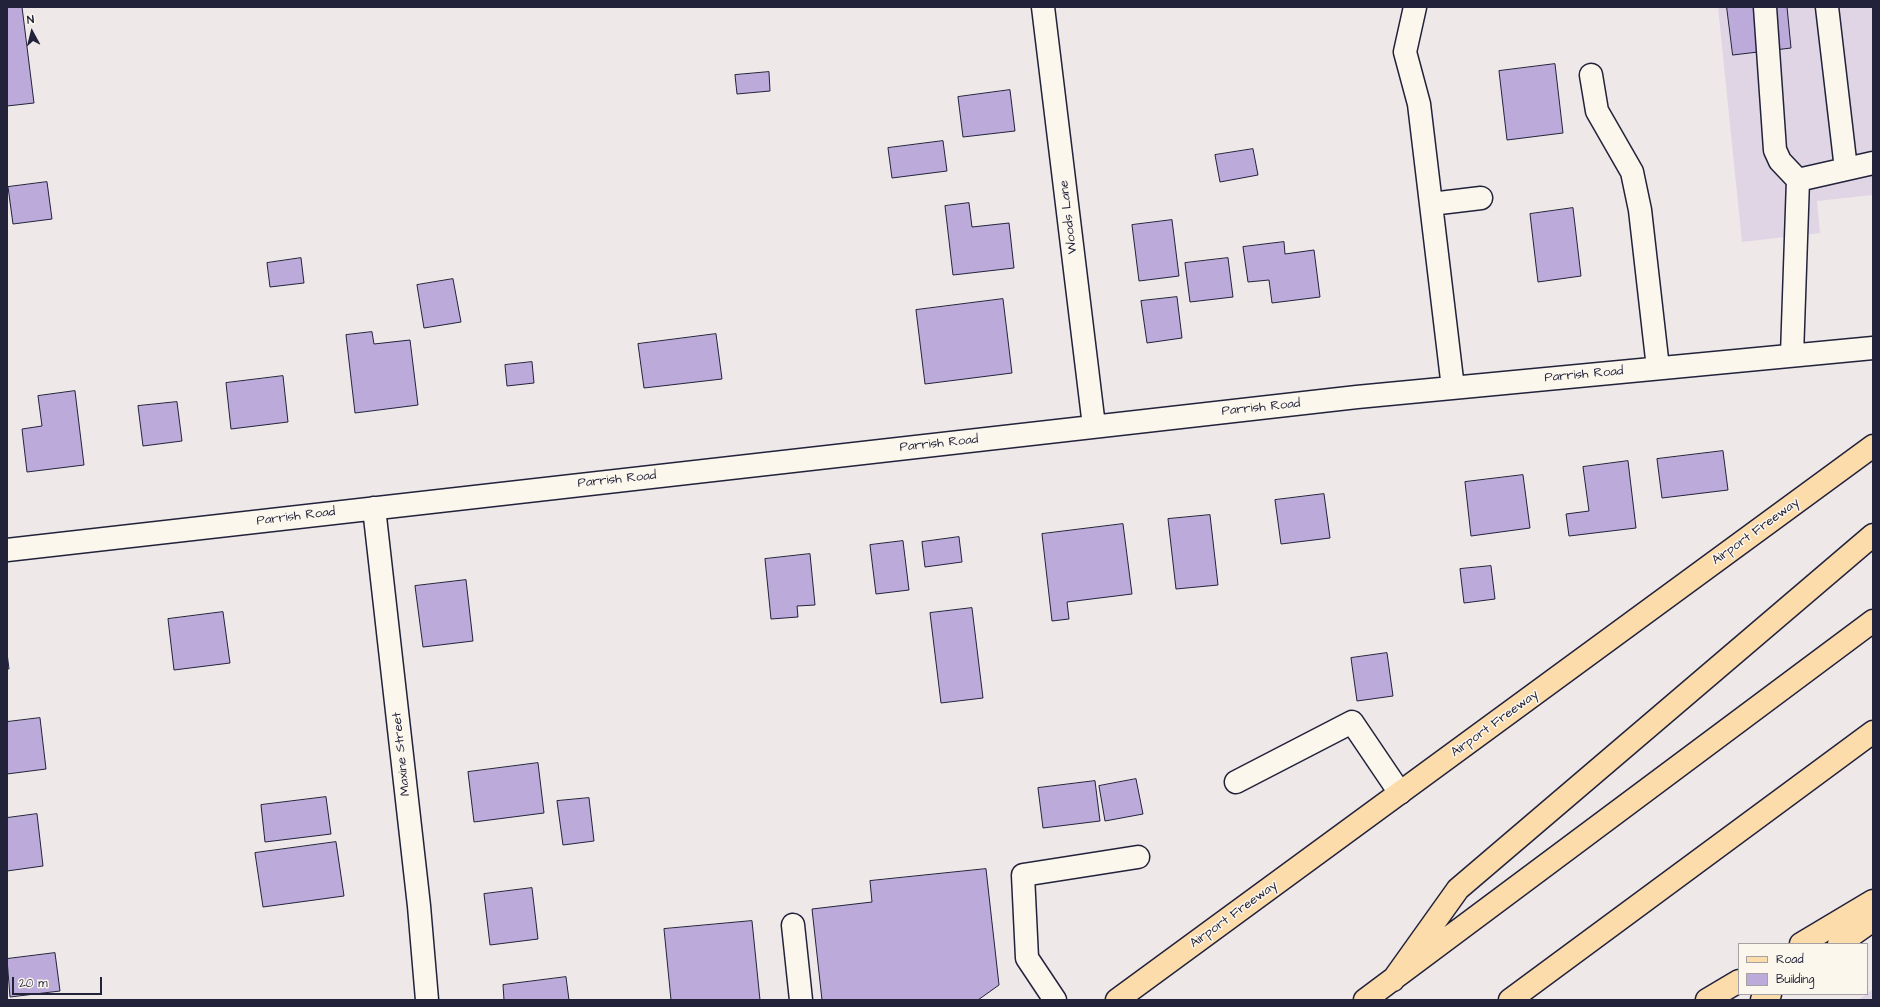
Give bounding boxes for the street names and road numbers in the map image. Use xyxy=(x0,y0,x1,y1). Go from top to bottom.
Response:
street label: Woods Lane xyxy=(1057,179,1081,255)
street label: Parrish Road xyxy=(1544,364,1624,386)
street label: Parrish Road xyxy=(1221,396,1301,420)
street label: Parrish Road xyxy=(899,432,979,456)
street label: Parrish Road xyxy=(577,468,657,492)
street label: Airport Freeway xyxy=(1709,495,1803,569)
street label: Parrish Road xyxy=(256,504,336,530)
street label: Airport Freeway xyxy=(1448,687,1542,761)
street label: Maxine Street xyxy=(390,711,414,797)
street label: Airport Freeway xyxy=(1187,878,1281,952)

